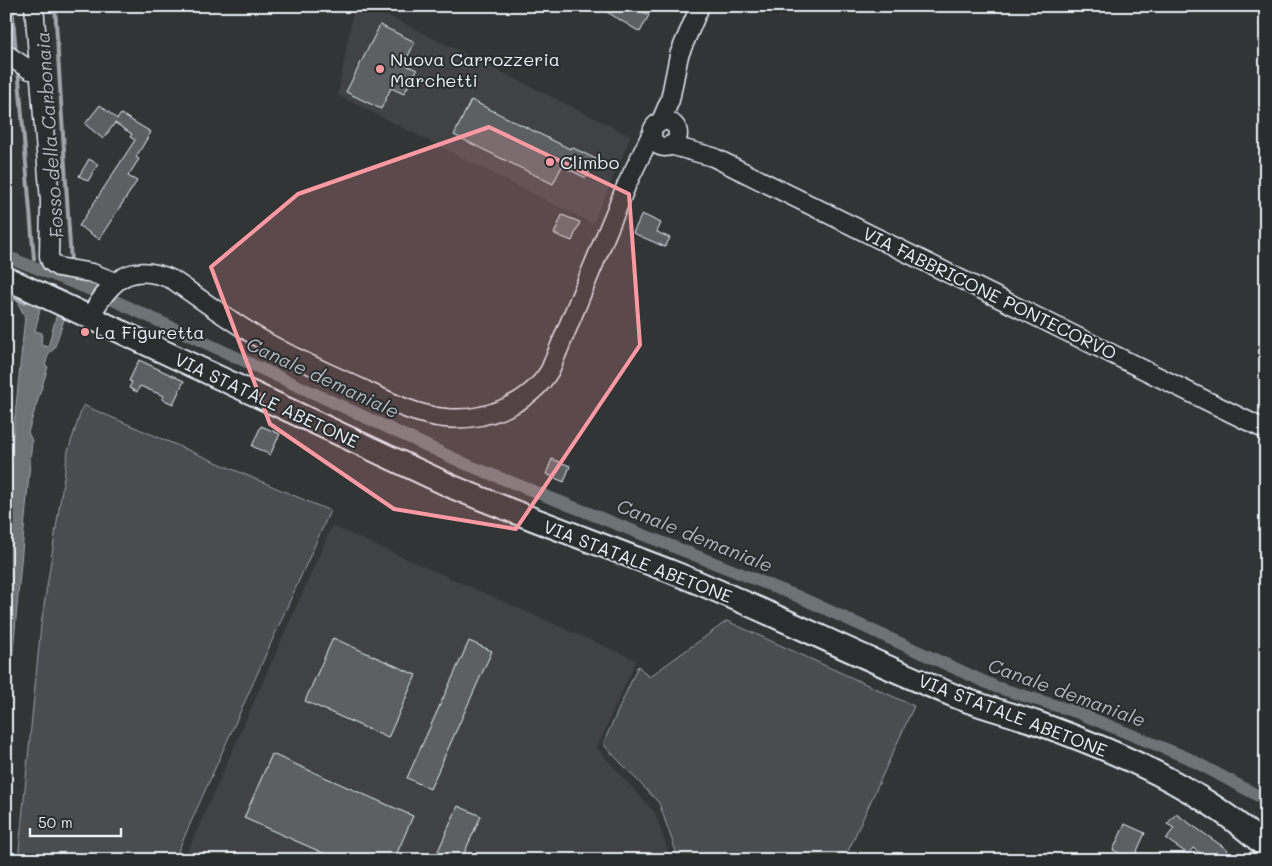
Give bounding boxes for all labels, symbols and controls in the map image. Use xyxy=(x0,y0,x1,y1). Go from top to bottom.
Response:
water label: Fosso della Carbonaia xyxy=(29,31,69,239)
place label: Nuova Carrozzeria Marchetti xyxy=(390,47,560,92)
marker: Nuova Carrozzeria Marchetti xyxy=(374,63,386,75)
place label: Climbo xyxy=(560,150,620,174)
marker: Climbo xyxy=(544,156,556,168)
street label: VIA FABBRICONE PONTECORVO xyxy=(859,221,1121,365)
place label: La Figuretta xyxy=(95,320,205,344)
marker: La Figuretta xyxy=(79,326,91,338)
water label: Canale demaniale xyxy=(243,331,403,423)
street label: VIA STATALE ABETONE xyxy=(171,347,363,453)
water label: Canale demaniale xyxy=(613,492,777,578)
street label: VIA STATALE ABETONE xyxy=(540,514,736,608)
water label: Canale demaniale xyxy=(985,652,1149,732)
street label: VIA STATALE ABETONE xyxy=(915,668,1111,762)
scale bar xyxy=(30,806,121,838)
text: 50 m xyxy=(38,812,73,832)

